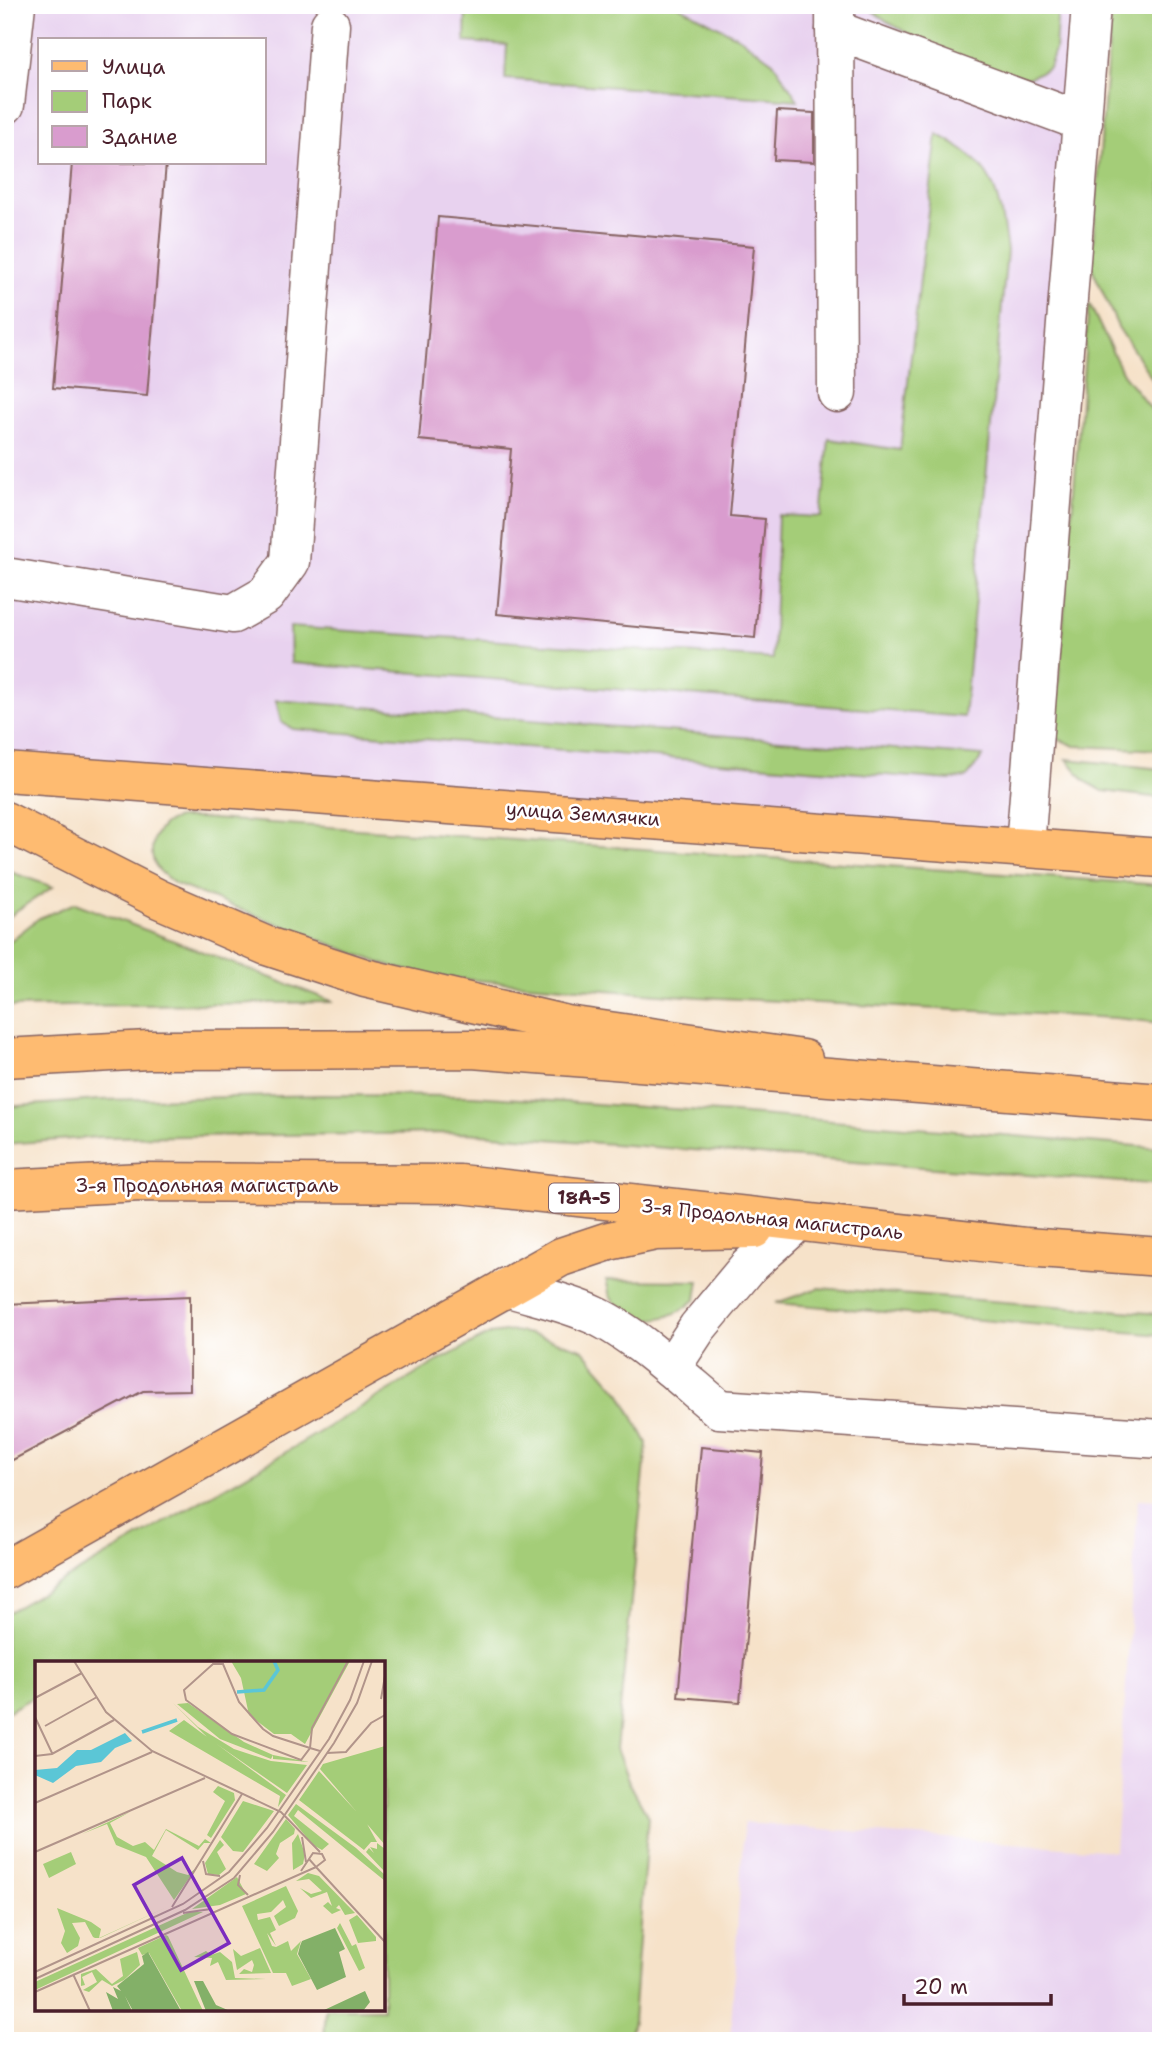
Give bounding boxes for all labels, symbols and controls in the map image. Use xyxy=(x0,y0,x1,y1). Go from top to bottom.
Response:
legend xyxy=(38,38,266,164)
text: Улица xyxy=(102,53,165,81)
text: Парк xyxy=(102,87,152,115)
text: Здание xyxy=(102,123,178,151)
street label: улица Землячки xyxy=(505,796,661,832)
street label: 3-я Продольная магистраль xyxy=(75,1173,339,1198)
road number: 18А-5 xyxy=(549,1184,619,1212)
street label: 3-я Продольная магистраль xyxy=(640,1193,904,1245)
inset map xyxy=(35,1661,385,2011)
scale bar xyxy=(904,1962,1050,2006)
text: 20 m xyxy=(914,1973,968,2001)

